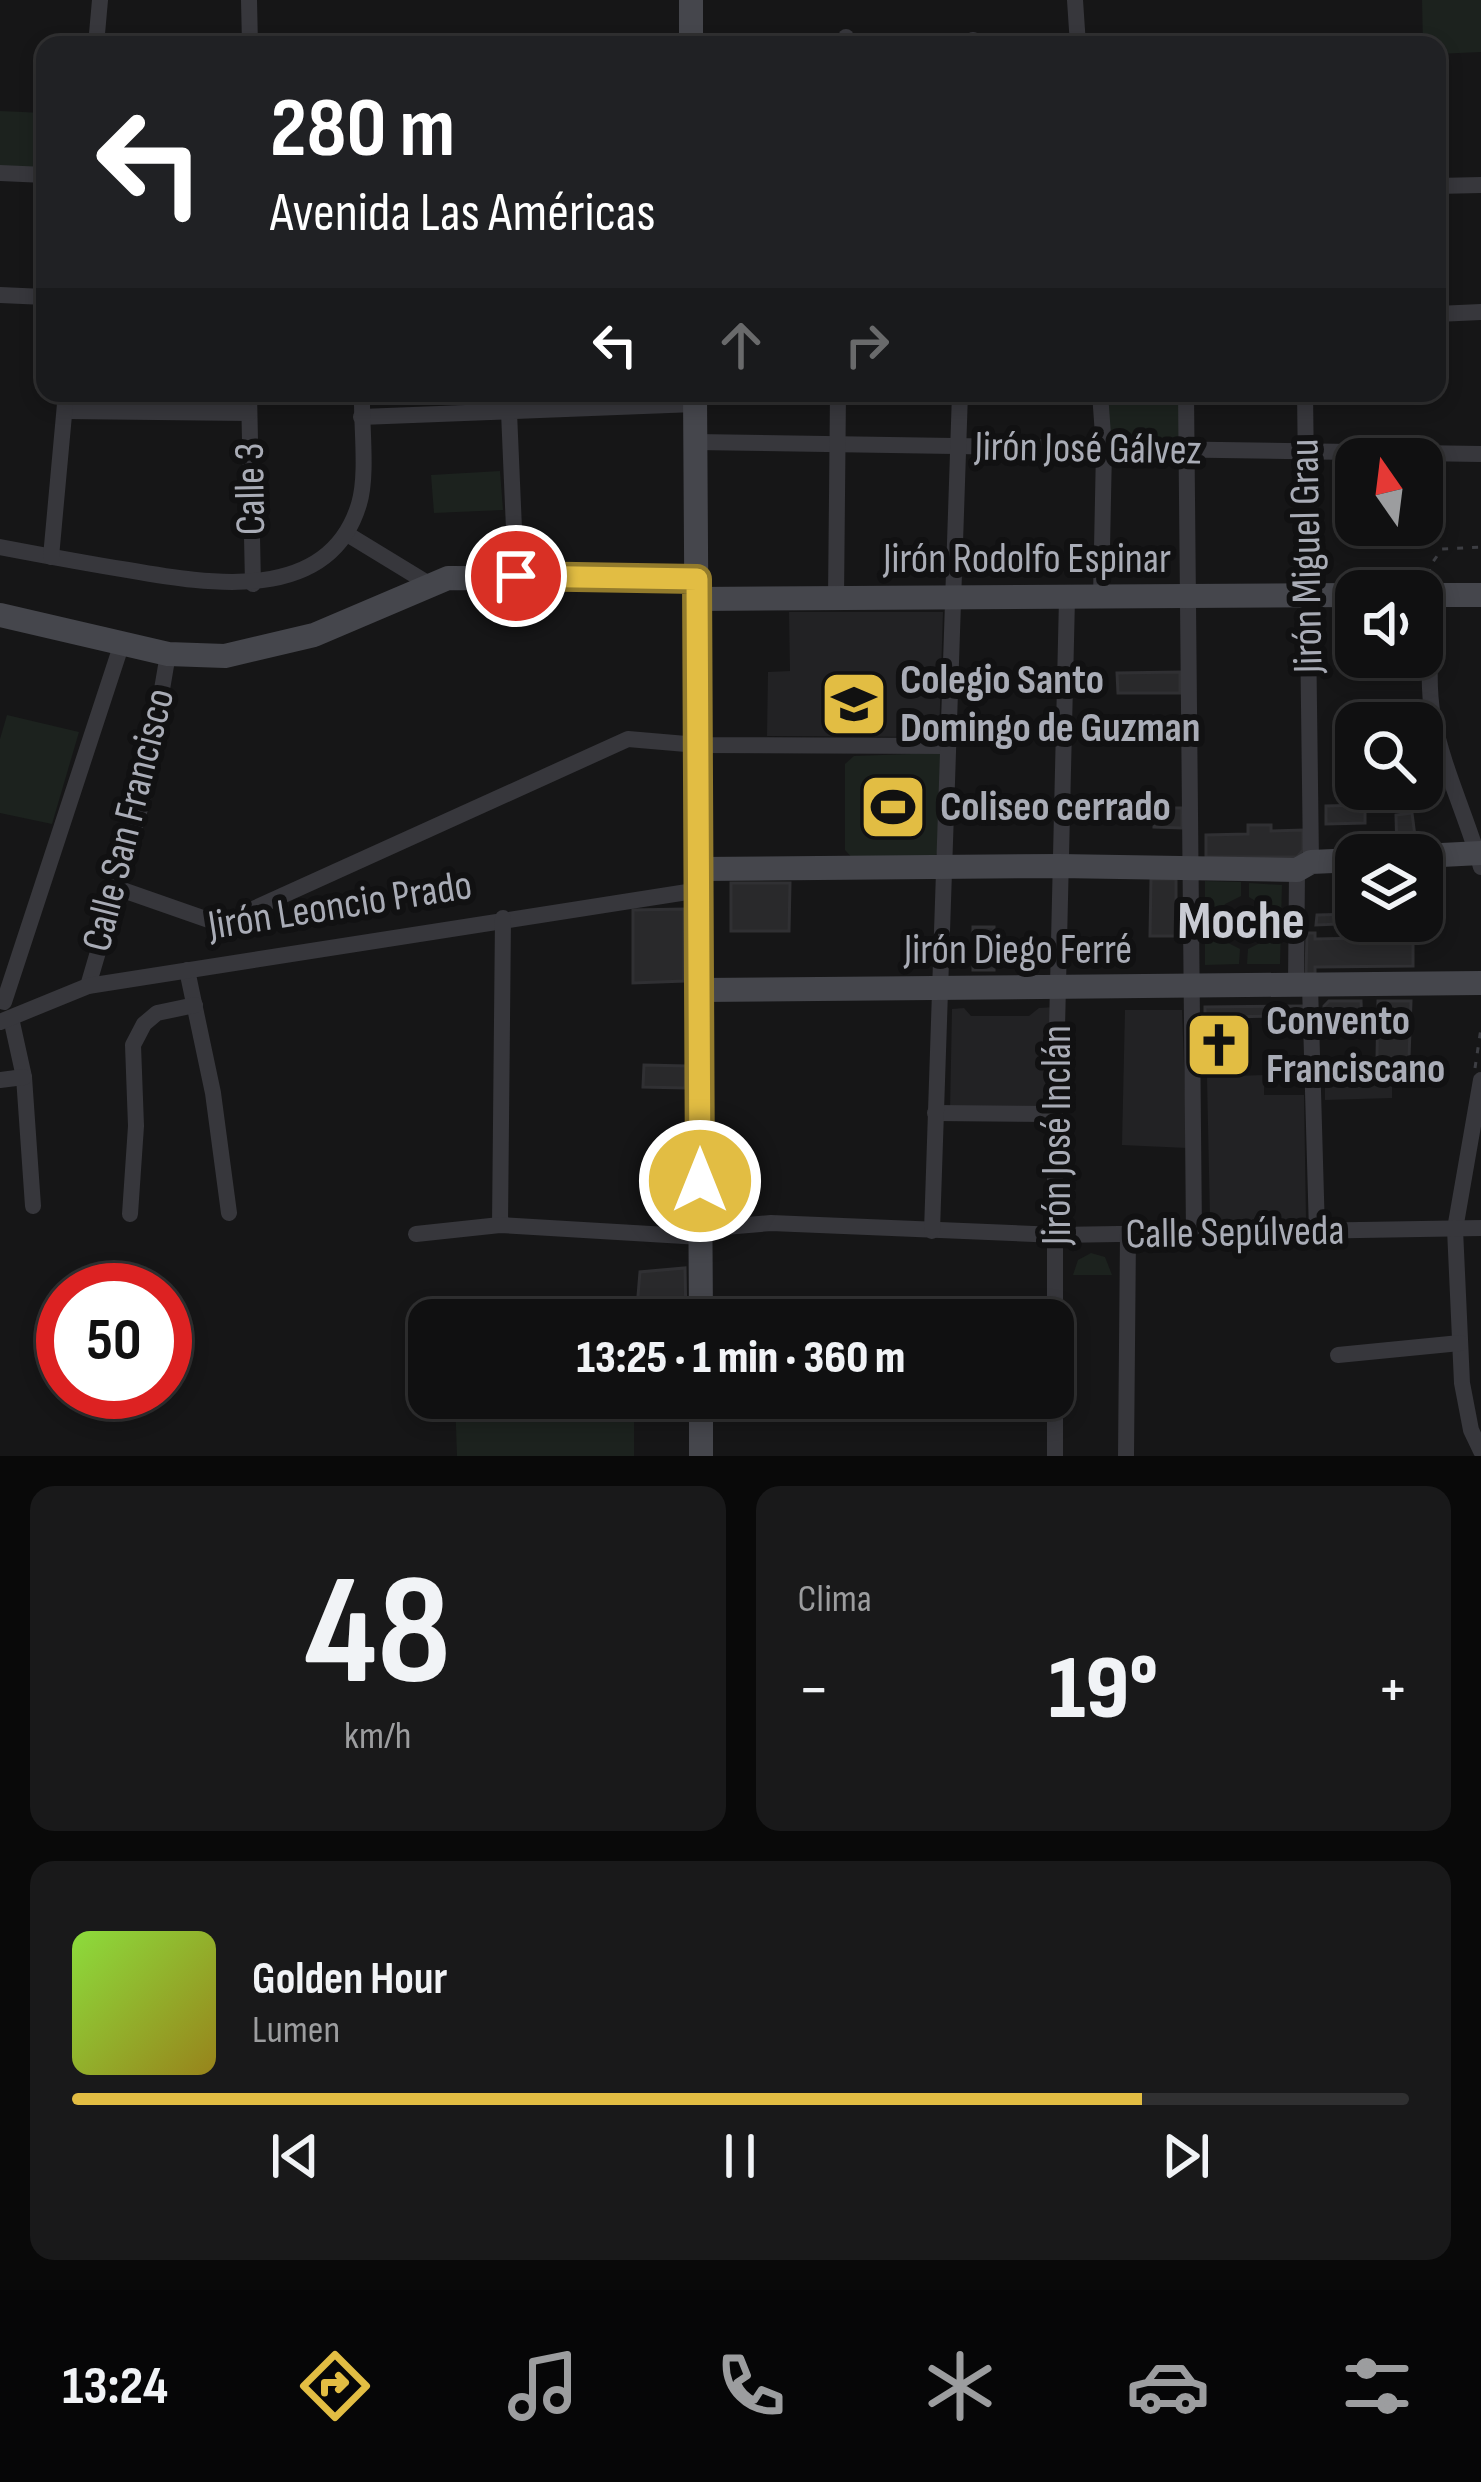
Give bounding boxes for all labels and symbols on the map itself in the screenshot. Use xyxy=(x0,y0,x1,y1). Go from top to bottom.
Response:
street label: Jirón José Gálvez xyxy=(973,422,1202,476)
street label: Jirón Miguel Grau xyxy=(1279,438,1335,675)
north arrow xyxy=(1335,438,1443,546)
street label: Calle 3 xyxy=(225,442,277,536)
pin xyxy=(465,525,567,627)
street label: Jirón Rodolfo Espinar xyxy=(882,534,1171,585)
place label: Colegio Santo Domingo de Guzman xyxy=(900,655,1200,754)
school or university icon: Colegio Santo Domingo de Guzman xyxy=(819,669,889,739)
street label: Calle San Francisco xyxy=(72,683,186,957)
sports icon: Coliseo cerrado xyxy=(858,772,928,842)
place label: Coliseo cerrado xyxy=(940,782,1171,833)
street label: Jirón Leoncio Prado xyxy=(204,860,475,952)
district label: Moche xyxy=(1177,889,1305,954)
street label: Jirón Diego Ferré xyxy=(903,925,1132,976)
place label: Convento Franciscano xyxy=(1266,996,1445,1095)
church icon: Convento Franciscano xyxy=(1184,1010,1254,1080)
street label: Jirón José Inclán xyxy=(1032,1025,1083,1246)
position arrow xyxy=(637,1118,763,1244)
street label: Calle Sepúlveda xyxy=(1125,1206,1345,1260)
speed limit sign: 50 xyxy=(36,1263,192,1419)

